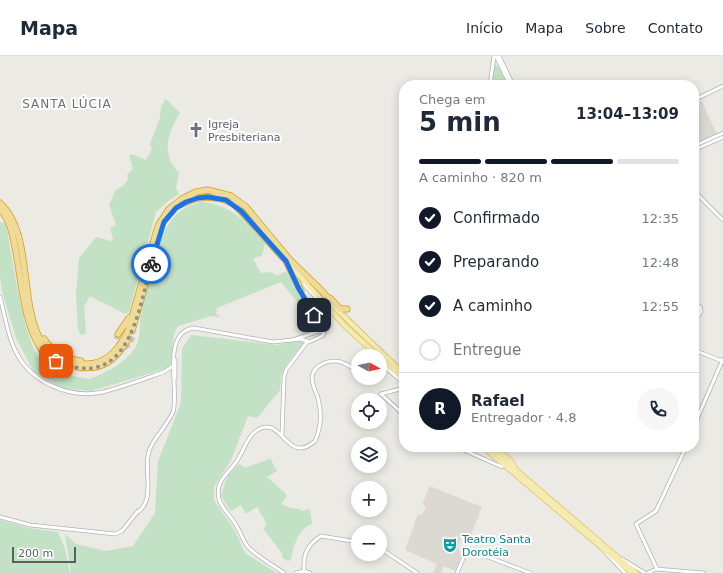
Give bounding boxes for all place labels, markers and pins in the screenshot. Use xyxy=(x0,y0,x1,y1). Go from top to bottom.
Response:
place label: Igreja Presbiteriana xyxy=(208,118,280,144)
church icon: Igreja Presbiteriana xyxy=(187,121,205,139)
pin xyxy=(297,298,331,332)
pin xyxy=(39,344,73,378)
place label: Teatro Santa Dorotéia xyxy=(461,533,531,559)
theatre icon: Teatro Santa Dorotéia xyxy=(441,536,459,554)

